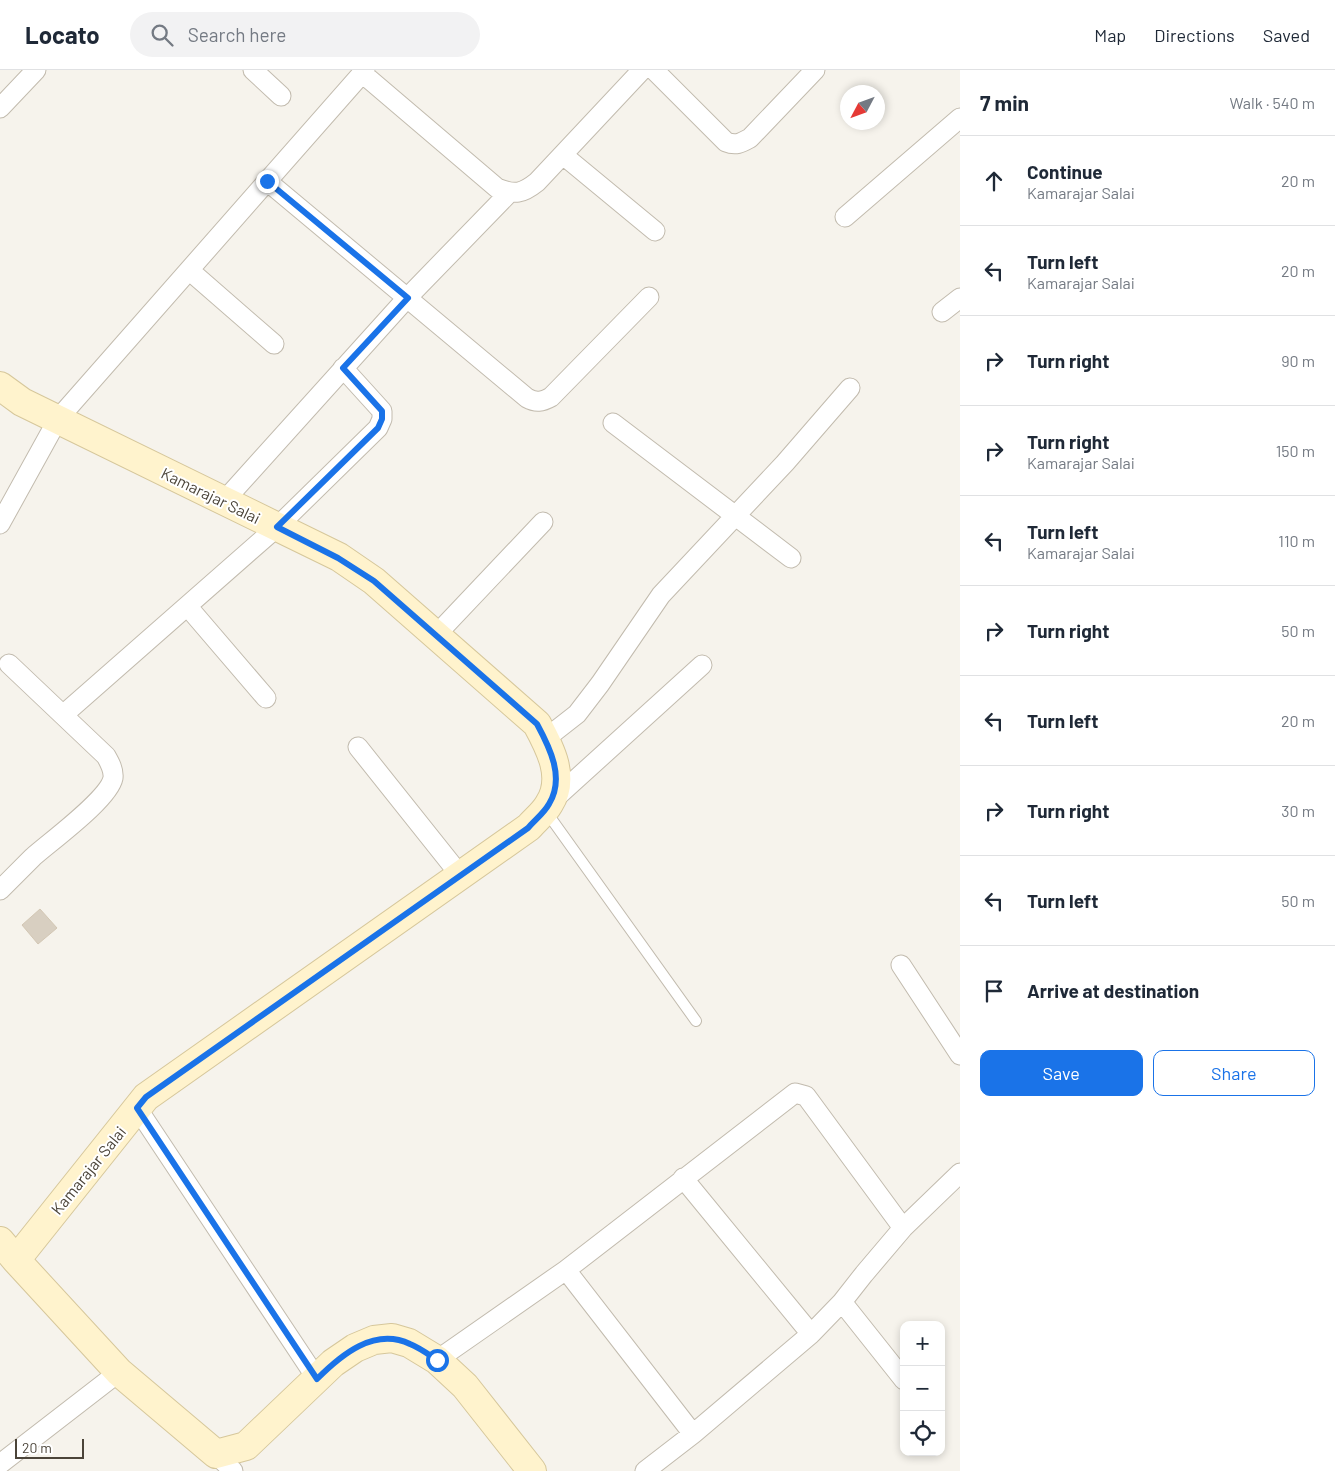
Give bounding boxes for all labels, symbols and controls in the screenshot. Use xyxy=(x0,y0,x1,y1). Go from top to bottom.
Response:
search box xyxy=(130,12,480,57)
text: Locato xyxy=(25,20,100,49)
icon: search xyxy=(148,21,176,49)
text: Search here xyxy=(188,23,286,46)
text: Map xyxy=(1094,24,1126,46)
text: Directions xyxy=(1154,24,1235,46)
text: Saved xyxy=(1263,24,1310,46)
north arrow xyxy=(840,85,885,130)
text: 7 min xyxy=(980,90,1029,115)
text: Walk · 540 m xyxy=(1230,93,1315,112)
text: Continue xyxy=(1027,160,1103,183)
icon: ahead xyxy=(980,167,1008,195)
route end xyxy=(256,170,279,193)
text: 20 m xyxy=(1281,171,1315,190)
text: Kamarajar Salai xyxy=(1027,183,1135,202)
text: Turn left xyxy=(1027,250,1098,273)
icon: left xyxy=(980,257,1008,285)
text: 20 m xyxy=(1281,261,1315,280)
text: Kamarajar Salai xyxy=(1027,273,1135,292)
icon: right xyxy=(980,347,1008,375)
text: Turn right xyxy=(1027,349,1109,372)
text: 90 m xyxy=(1281,351,1315,370)
text: Turn right xyxy=(1027,430,1109,453)
icon: right xyxy=(980,437,1008,465)
text: 150 m xyxy=(1276,441,1315,460)
text: Kamarajar Salai xyxy=(1027,453,1135,472)
street label: Kamarajar Salai xyxy=(158,463,264,527)
text: Turn left xyxy=(1027,520,1098,543)
icon: left xyxy=(980,527,1008,555)
text: 110 m xyxy=(1278,531,1315,550)
text: Kamarajar Salai xyxy=(1027,543,1135,562)
icon: right xyxy=(980,617,1008,645)
text: Turn right xyxy=(1027,619,1109,642)
text: 50 m xyxy=(1281,621,1315,640)
icon: left xyxy=(980,707,1008,735)
text: Turn left xyxy=(1027,709,1098,732)
text: 20 m xyxy=(1281,711,1315,730)
icon: right xyxy=(980,797,1008,825)
text: Turn right xyxy=(1027,799,1109,822)
text: 30 m xyxy=(1281,801,1315,820)
icon: left xyxy=(980,887,1008,915)
text: Turn left xyxy=(1027,889,1098,912)
text: 50 m xyxy=(1281,891,1315,910)
icon: arrive xyxy=(980,977,1008,1005)
text: Arrive at destination xyxy=(1027,979,1199,1002)
button: Save xyxy=(980,1050,1143,1096)
button: Share xyxy=(1153,1050,1315,1096)
street label: Kamarajar Salai xyxy=(47,1122,129,1218)
map controls xyxy=(900,1321,945,1456)
button: + xyxy=(900,1321,945,1366)
route start xyxy=(426,1349,449,1372)
button: − xyxy=(900,1366,945,1411)
button: locate xyxy=(900,1411,945,1456)
scale bar xyxy=(15,1436,84,1459)
text: 20 m xyxy=(22,1439,52,1456)

